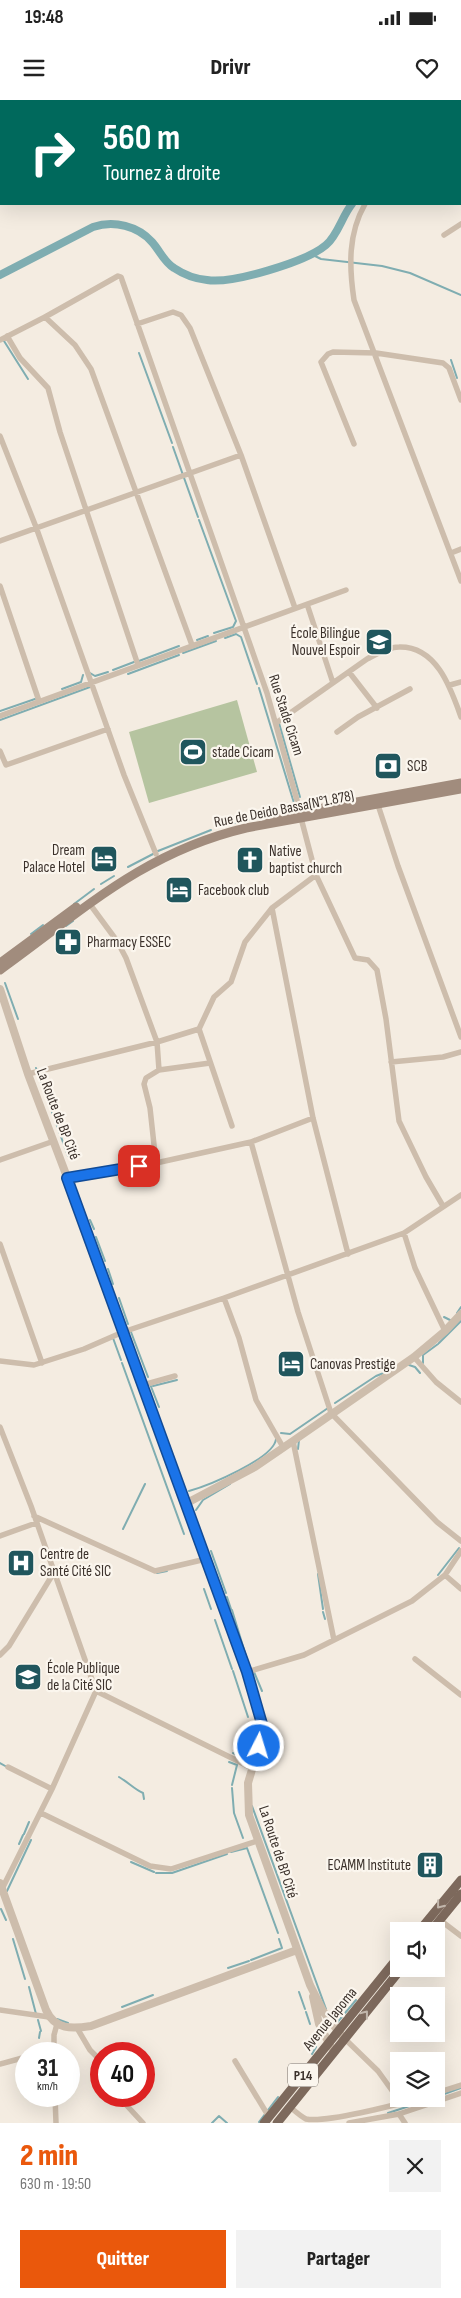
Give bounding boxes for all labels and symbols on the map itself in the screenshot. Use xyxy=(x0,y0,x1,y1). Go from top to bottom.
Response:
place label: École Bilingue Nouvel Espoir xyxy=(290,624,361,660)
school or university icon: École Bilingue Nouvel Espoir xyxy=(364,627,394,657)
street label: Rue Stade Cicam xyxy=(264,672,308,758)
sports icon: stade Cicam xyxy=(178,737,208,767)
place label: stade Cicam xyxy=(212,743,274,762)
bank icon: SCB xyxy=(373,751,403,781)
place label: SCB xyxy=(407,757,428,776)
street label: Rue de Deido Bassa(N°1.878) xyxy=(212,786,356,832)
place label: Dream Palace Hotel xyxy=(23,841,85,877)
place label: Native baptist church xyxy=(269,842,342,878)
hotel icon: Dream Palace Hotel xyxy=(89,844,119,874)
church icon: Native baptist church xyxy=(235,845,265,875)
hotel icon: Facebook club xyxy=(164,875,194,905)
place label: Facebook club xyxy=(198,881,269,900)
pharmacy icon: Pharmacy ESSEC xyxy=(53,927,83,957)
place label: Pharmacy ESSEC xyxy=(87,933,171,952)
street label: La Route de BP Cité xyxy=(32,1066,84,1162)
pin xyxy=(118,1145,160,1187)
hotel icon: Canovas Prestige xyxy=(276,1349,306,1379)
place label: Canovas Prestige xyxy=(310,1355,396,1374)
place label: Centre de Santé Cité SIC xyxy=(40,1545,111,1581)
hospital icon: Centre de Santé Cité SIC xyxy=(6,1548,36,1578)
place label: École Publique de la Cité SIC xyxy=(47,1659,120,1695)
school or university icon: École Publique de la Cité SIC xyxy=(13,1662,43,1692)
position arrow xyxy=(232,1719,284,1771)
street label: La Route de BP Cité xyxy=(254,1803,302,1901)
building icon: ECAMM Institute xyxy=(415,1850,445,1880)
place label: ECAMM Institute xyxy=(328,1856,411,1875)
one-way arrow xyxy=(437,1900,446,1909)
street label: Avenue Japoma xyxy=(298,1983,361,2055)
one-way arrow xyxy=(360,2011,368,2020)
speed limit sign: 40 xyxy=(90,2042,155,2107)
road number: P14 xyxy=(288,2064,318,2086)

